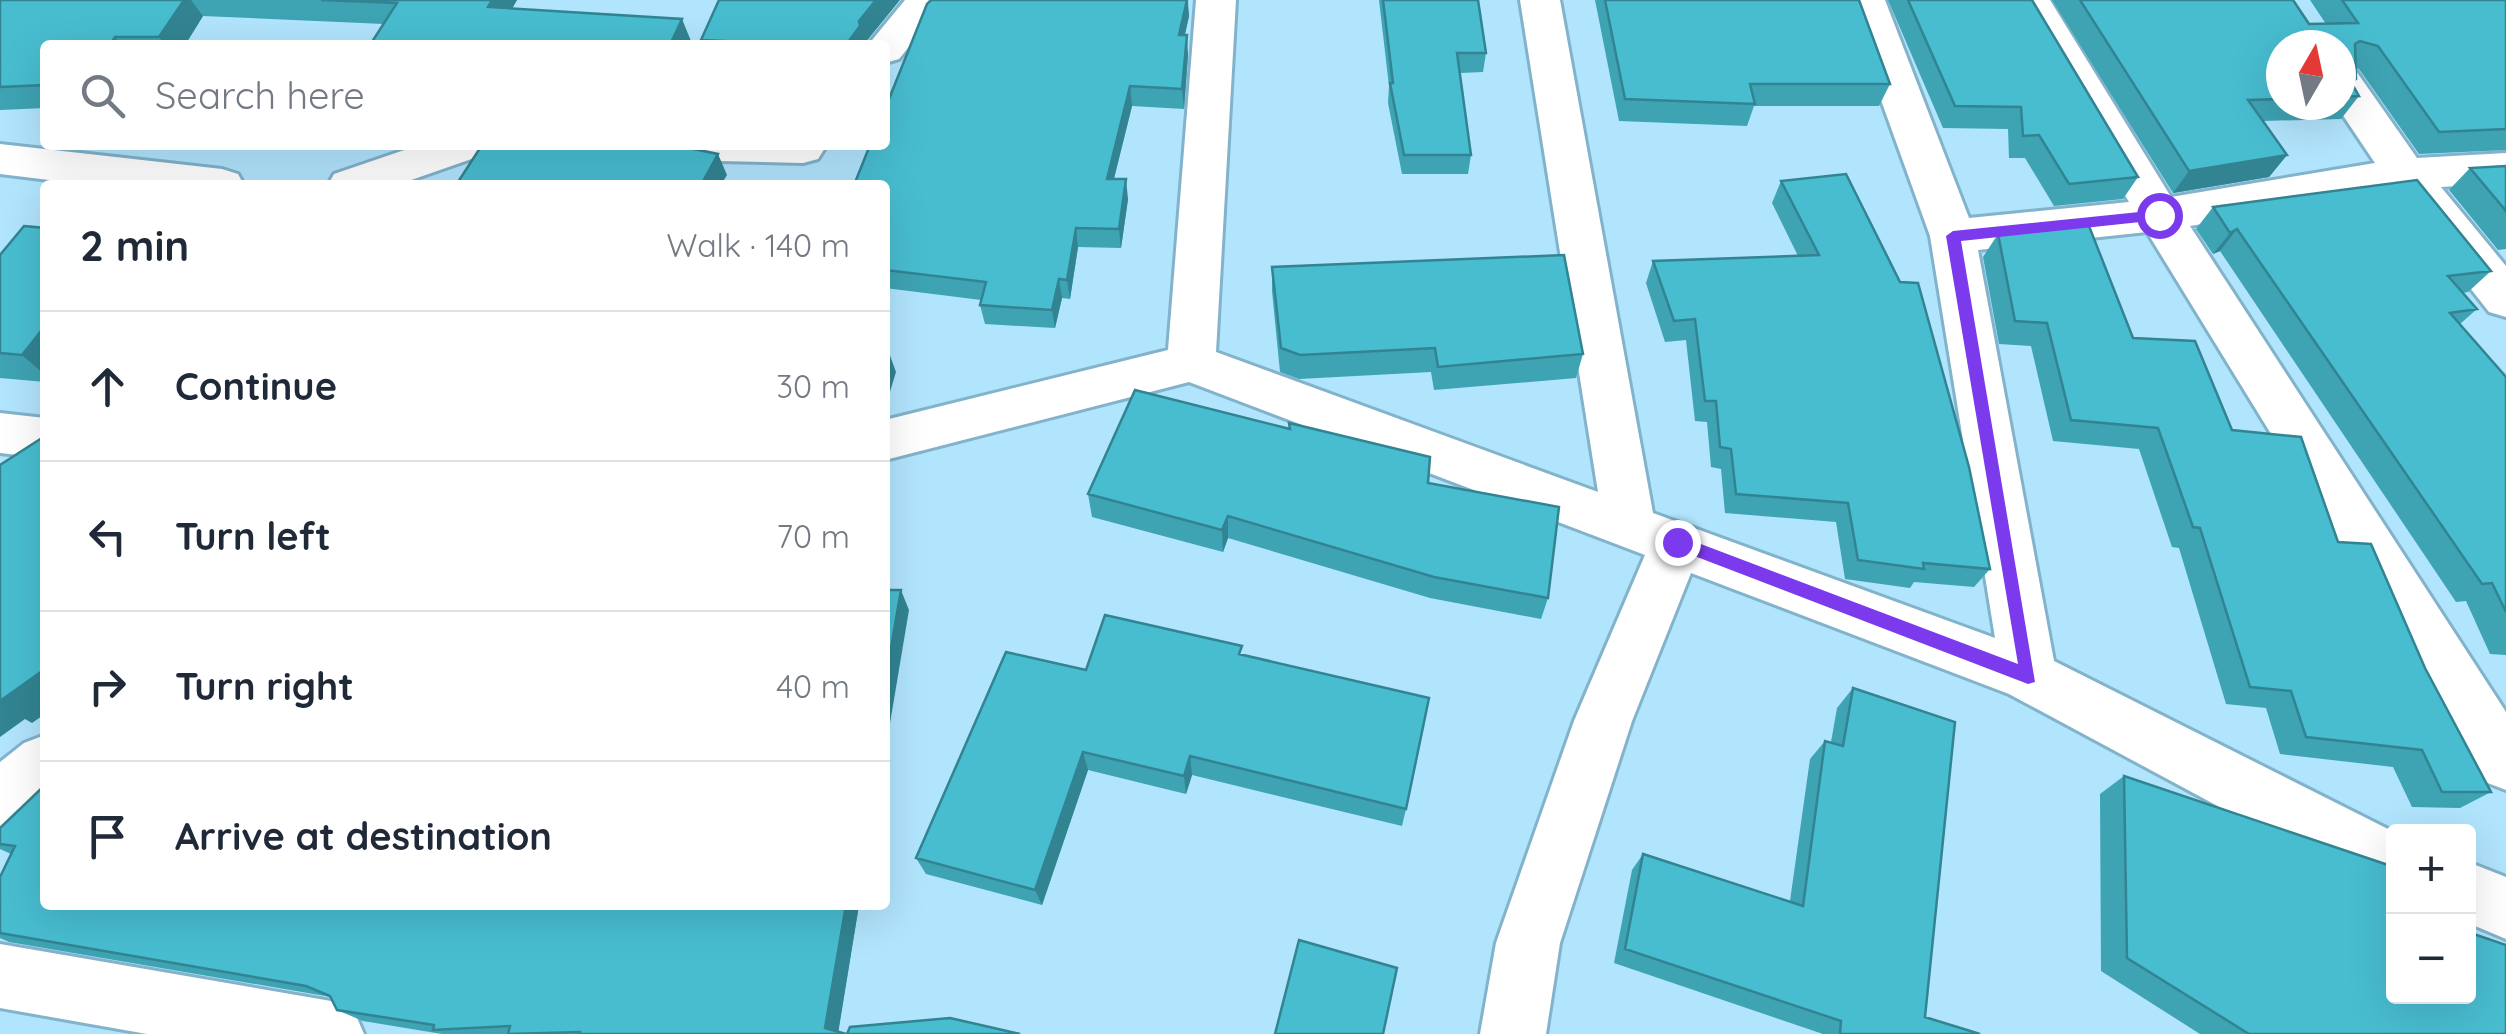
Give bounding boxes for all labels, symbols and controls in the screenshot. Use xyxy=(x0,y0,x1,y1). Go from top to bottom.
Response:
north arrow xyxy=(2266,30,2356,120)
search box xyxy=(40,40,890,150)
icon: search xyxy=(75,68,130,123)
text: Search here xyxy=(155,71,365,119)
route start xyxy=(2137,193,2183,239)
text: 2 min xyxy=(80,219,189,272)
text: Walk · 140 m xyxy=(667,225,850,265)
icon: ahead xyxy=(80,359,135,414)
text: Continue xyxy=(175,362,337,410)
text: 30 m xyxy=(776,366,850,406)
icon: left xyxy=(80,509,135,564)
text: Turn left xyxy=(175,512,331,560)
text: 70 m xyxy=(777,516,850,556)
route end xyxy=(1655,520,1701,566)
icon: right xyxy=(80,659,135,714)
text: Turn right xyxy=(175,662,354,710)
text: 40 m xyxy=(776,666,850,706)
icon: arrive xyxy=(80,809,135,864)
text: Arrive at destination xyxy=(175,812,552,860)
map controls xyxy=(2386,824,2476,1004)
button: + xyxy=(2386,824,2476,914)
button: − xyxy=(2386,914,2476,1004)

